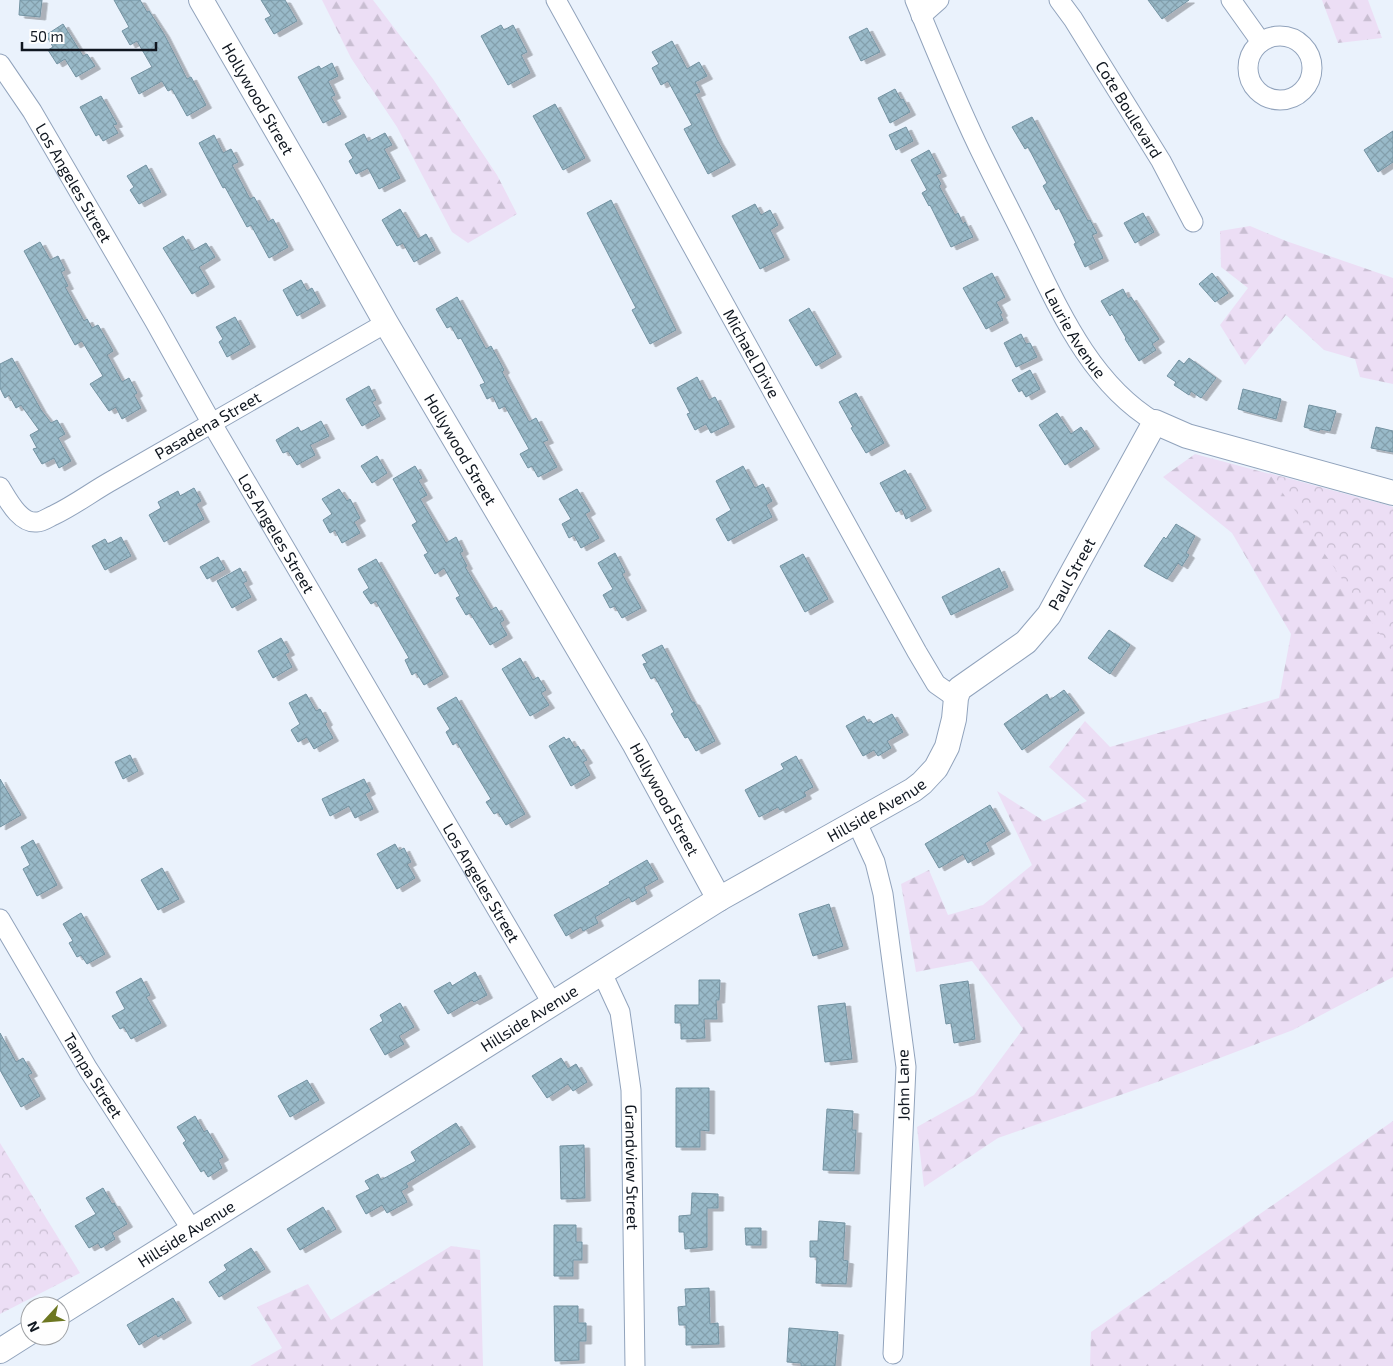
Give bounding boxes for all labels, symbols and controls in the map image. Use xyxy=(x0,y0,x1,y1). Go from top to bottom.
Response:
scale bar xyxy=(22,20,156,52)
text: 50 m xyxy=(30,27,64,45)
street label: Hollywood Street xyxy=(219,39,298,158)
street label: Cote Boulevard xyxy=(1092,57,1167,161)
street label: Los Angeles Street xyxy=(32,120,116,246)
street label: Laurie Avenue xyxy=(1041,285,1110,382)
street label: Michael Drive xyxy=(720,306,784,401)
street label: Pasadena Street xyxy=(151,387,264,463)
street label: Hollywood Street xyxy=(421,390,501,508)
street label: Los Angeles Street xyxy=(235,470,319,596)
street label: Paul Street xyxy=(1044,534,1099,613)
street label: Hollywood Street xyxy=(627,739,704,859)
street label: Hillside Avenue xyxy=(823,774,929,845)
street label: Los Angeles Street xyxy=(440,820,524,946)
street label: Hillside Avenue xyxy=(477,980,581,1055)
street label: Tampa Street xyxy=(60,1029,127,1121)
street label: John Lane xyxy=(892,1049,913,1121)
street label: Grandview Street xyxy=(622,1104,643,1230)
street label: Hillside Avenue xyxy=(134,1196,238,1271)
north arrow xyxy=(20,1296,70,1346)
text: N xyxy=(23,1319,43,1335)

